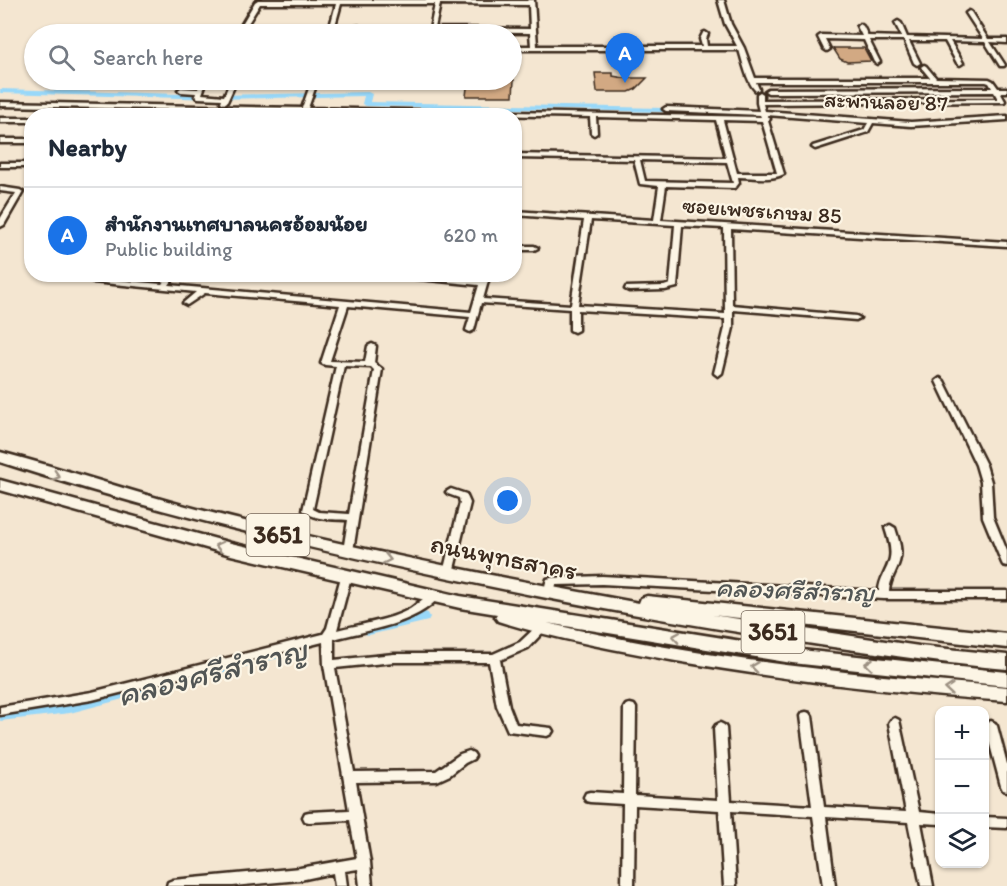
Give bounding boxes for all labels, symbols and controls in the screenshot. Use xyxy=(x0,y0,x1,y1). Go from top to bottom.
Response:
search box xyxy=(24,24,522,90)
pin: A xyxy=(606,34,644,83)
icon: search xyxy=(45,41,78,74)
text: Search here xyxy=(93,44,203,71)
street label: สะพานลอย 87 xyxy=(824,86,948,117)
text: Nearby xyxy=(48,131,127,163)
street label: ซอยเพชรเกษม 85 xyxy=(681,191,842,230)
text: สำนักงานเทศบาลนครอ้อมน้อย xyxy=(105,210,368,237)
text: A xyxy=(61,223,74,247)
text: 620 m xyxy=(443,223,498,247)
text: Public building xyxy=(105,237,232,261)
one-way arrow xyxy=(50,468,60,481)
your location xyxy=(493,486,522,515)
road number: 3651 xyxy=(246,514,310,556)
street label: ถนนพุทธสาคร xyxy=(427,527,580,589)
one-way arrow xyxy=(214,540,224,553)
one-way arrow xyxy=(382,552,392,565)
water label: คลองศรีสำราญ xyxy=(715,570,876,609)
road number: 3651 xyxy=(742,611,804,653)
water label: คลองศรีสำราญ xyxy=(113,629,313,714)
one-way arrow xyxy=(671,632,680,644)
one-way arrow xyxy=(864,658,873,671)
one-way arrow xyxy=(750,661,760,674)
one-way arrow xyxy=(944,683,953,696)
map controls xyxy=(935,706,989,868)
button: + xyxy=(935,706,989,760)
button: − xyxy=(935,760,989,814)
button: layers xyxy=(935,814,989,868)

